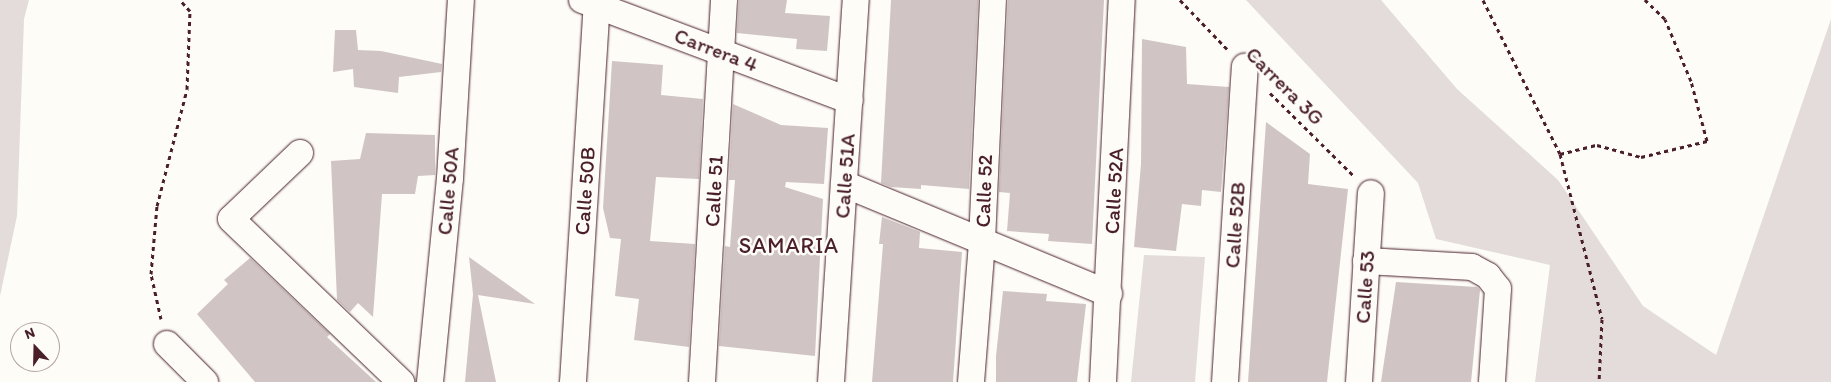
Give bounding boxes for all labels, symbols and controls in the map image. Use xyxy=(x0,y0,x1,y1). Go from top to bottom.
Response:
street label: Carrera 4 xyxy=(671,23,761,77)
street label: Carrera 3G xyxy=(1241,42,1329,130)
street label: Calle 51A xyxy=(829,133,861,219)
street label: Calle 50A xyxy=(432,146,464,236)
street label: Calle 50B xyxy=(569,146,601,236)
street label: Calle 52A xyxy=(1099,147,1129,235)
street label: Calle 51 xyxy=(700,154,728,228)
street label: Calle 52 xyxy=(970,154,998,228)
street label: Calle 52B xyxy=(1219,181,1251,269)
district label: SAMARIA xyxy=(738,233,840,259)
street label: Calle 53 xyxy=(1350,249,1380,325)
north arrow xyxy=(10,322,60,372)
text: N xyxy=(22,324,37,343)

